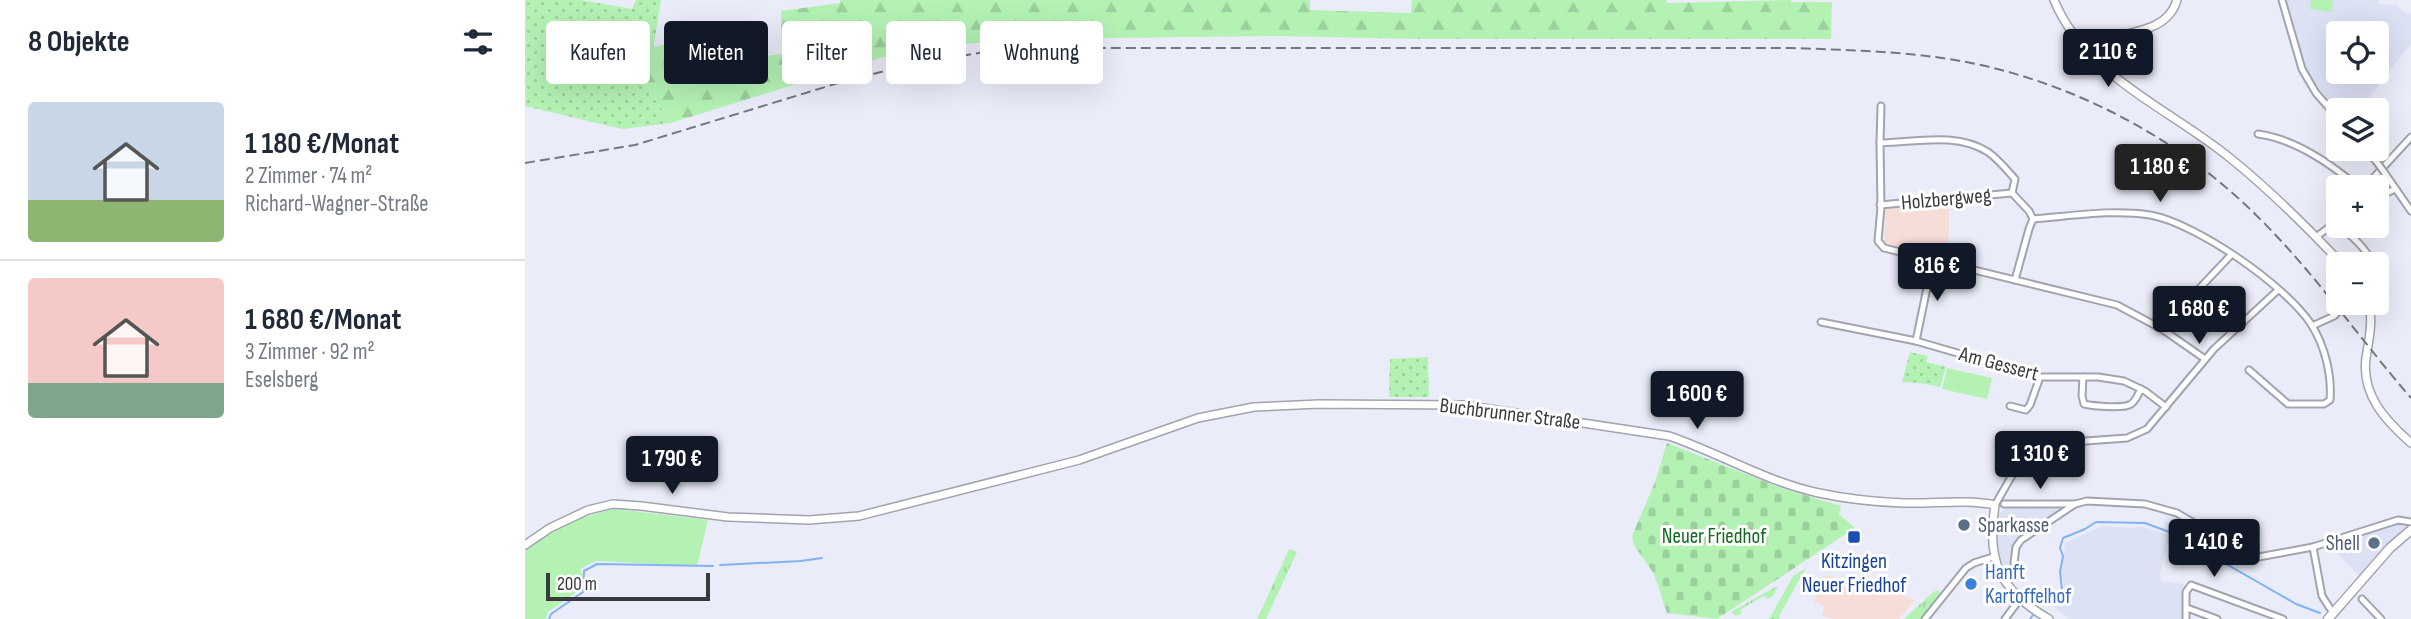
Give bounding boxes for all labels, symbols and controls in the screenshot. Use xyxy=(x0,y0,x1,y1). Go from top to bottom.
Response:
chip: Kaufen xyxy=(546,21,650,84)
chip: Mieten xyxy=(664,21,768,84)
chip: Filter xyxy=(782,21,872,84)
chip: Neu xyxy=(886,21,966,84)
chip: Wohnung xyxy=(980,21,1103,84)
map controls xyxy=(2326,21,2389,315)
button: locate xyxy=(2326,21,2389,84)
icon: filters xyxy=(459,23,497,61)
text: 8 Objekte xyxy=(28,24,130,60)
pin: 2 110 € xyxy=(2043,29,2173,89)
text: 2 110 € xyxy=(2079,38,2137,66)
button: layers xyxy=(2326,98,2389,161)
text: 1 180 €/Monat xyxy=(245,126,399,162)
icon: home xyxy=(84,130,168,214)
pin: 1 180 € xyxy=(2095,144,2225,204)
text: 1 180 € xyxy=(2131,153,2189,181)
text: 2 Zimmer · 74 m² xyxy=(245,162,372,190)
button: + xyxy=(2326,175,2389,238)
street label: Holzbergweg xyxy=(1900,183,1992,215)
text: Richard-Wagner-Straße xyxy=(245,190,429,218)
pin: 816 € xyxy=(1888,244,1986,303)
text: 816 € xyxy=(1914,252,1960,280)
button: − xyxy=(2326,252,2389,315)
pin: 1 680 € xyxy=(2134,286,2264,346)
text: 1 680 € xyxy=(2169,295,2229,323)
text: 1 680 €/Monat xyxy=(245,302,401,338)
icon: home xyxy=(84,306,168,390)
text: 3 Zimmer · 92 m² xyxy=(245,338,375,366)
street label: Am Gessert xyxy=(1956,341,2041,387)
text: Eselsberg xyxy=(245,366,318,394)
pin: 1 600 € xyxy=(1632,372,1762,431)
text: 1 600 € xyxy=(1667,380,1727,408)
street label: Buchbrunner Straße xyxy=(1438,393,1582,435)
pin: 1 310 € xyxy=(1975,432,2105,491)
pin: 1 790 € xyxy=(607,436,737,496)
text: 1 310 € xyxy=(2011,440,2069,468)
text: 1 790 € xyxy=(642,445,702,473)
place label: Sparkasse xyxy=(1978,513,2049,538)
marker: Sparkasse xyxy=(1956,517,1972,533)
pin: 1 410 € xyxy=(2149,520,2279,579)
park label: Neuer Friedhof xyxy=(1662,524,1767,549)
text: 1 410 € xyxy=(2185,528,2243,556)
marker: Kitzingen Neuer Friedhof xyxy=(1846,529,1862,545)
place label: Shell xyxy=(2326,531,2360,556)
marker: Shell xyxy=(2366,535,2382,551)
place label: Kitzingen Neuer Friedhof xyxy=(1802,549,1907,598)
place label: Hanft Kartoffelhof xyxy=(1985,560,2072,609)
scale bar xyxy=(546,570,711,602)
text: 200 m xyxy=(557,573,597,596)
marker: Hanft Kartoffelhof xyxy=(1963,576,1979,592)

